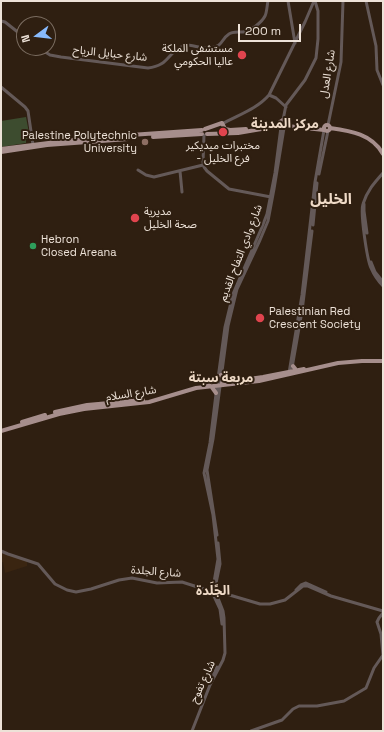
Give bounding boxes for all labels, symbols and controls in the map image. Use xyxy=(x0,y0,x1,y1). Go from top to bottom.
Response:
north arrow xyxy=(16,16,56,56)
scale bar xyxy=(240,16,303,42)
text: 200 m xyxy=(245,23,281,39)
text: N xyxy=(18,33,33,44)
place label: مستشفى الملكة عاليا الحكومي xyxy=(162,42,233,68)
street label: شارع حبايل الرياح xyxy=(72,44,148,64)
marker: مستشفى الملكة عاليا الحكومي xyxy=(236,49,248,61)
street label: شارع العدل xyxy=(318,49,338,99)
district label: مركز المدينة xyxy=(251,116,319,132)
marker: مختبرات ميديكير - فرع الخليل xyxy=(217,126,229,138)
place label: Palestine Polytechnic University xyxy=(22,129,137,155)
marker: Palestine Polytechnic University xyxy=(140,137,150,147)
place label: مختبرات ميديكير - فرع الخليل xyxy=(186,139,260,165)
district label: الخليل xyxy=(310,191,352,209)
street label: شارع وادي التفاح القديم xyxy=(216,203,266,303)
place label: مديرية صحة الخليل xyxy=(144,205,197,231)
marker: مديرية صحة الخليل xyxy=(129,212,141,224)
place label: Hebron Closed Areana xyxy=(41,233,117,259)
marker: Hebron Closed Areana xyxy=(28,241,38,251)
place label: Palestinian Red Crescent Society xyxy=(269,305,361,331)
marker: Palestinian Red Crescent Society xyxy=(254,312,266,324)
district label: مربعة سبتة xyxy=(189,370,253,386)
street label: شارع السلام xyxy=(105,383,157,405)
street label: شارع الجلدة xyxy=(130,564,182,580)
district label: الجًلَدة xyxy=(196,583,230,599)
street label: شارع تفوح xyxy=(187,659,219,705)

